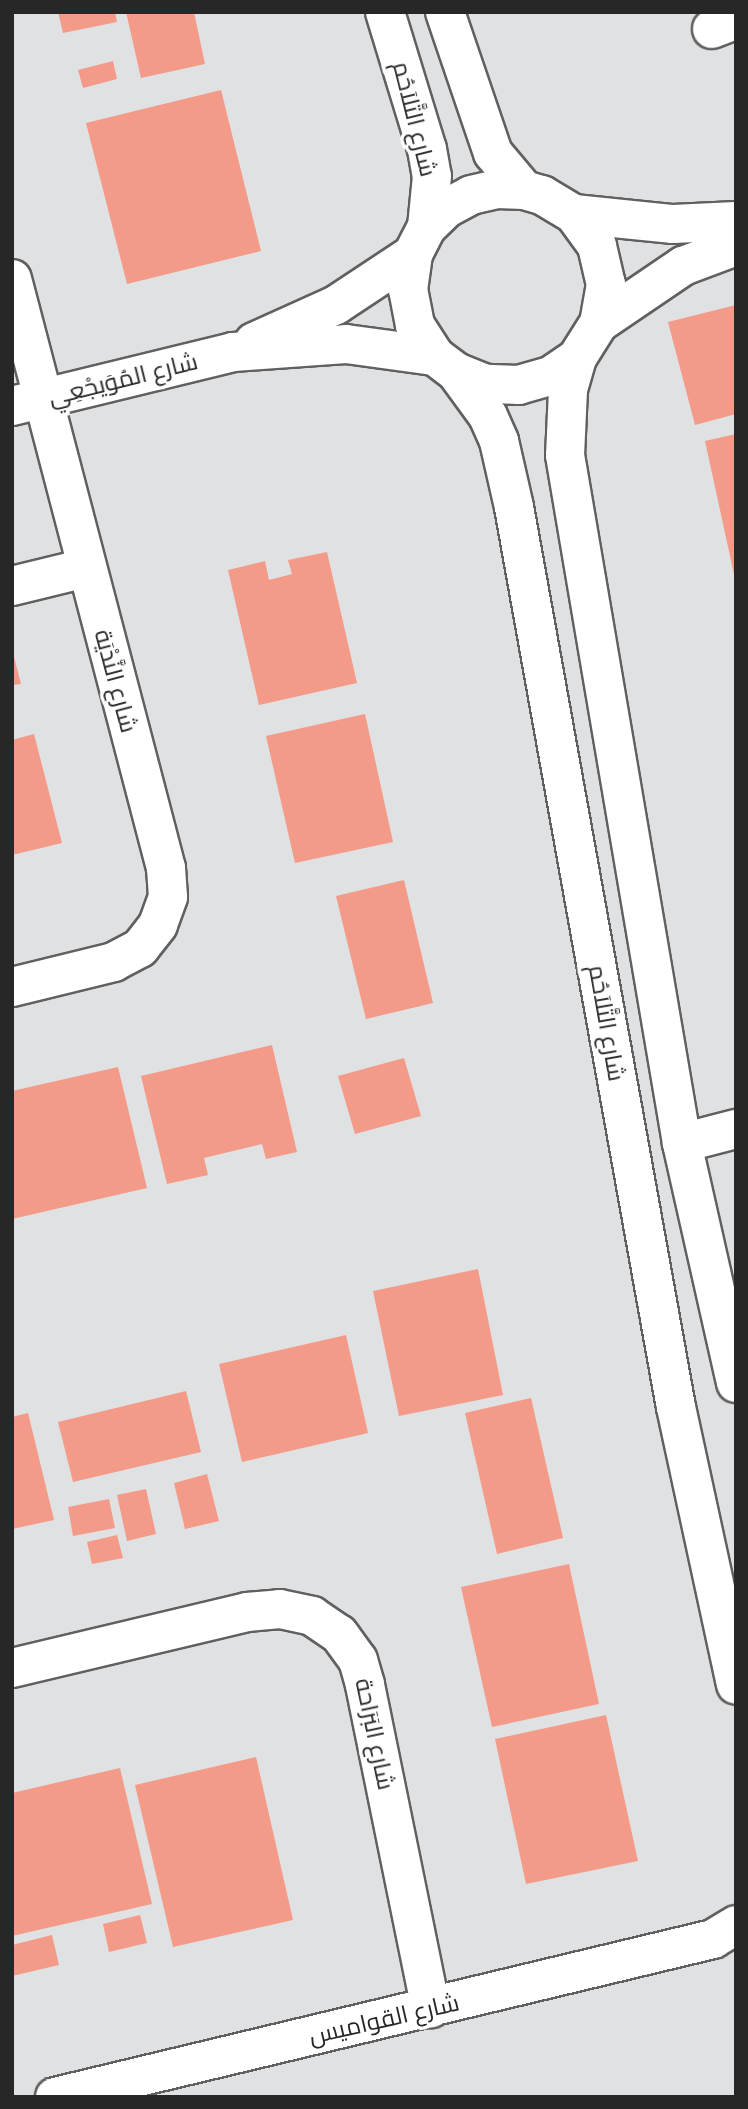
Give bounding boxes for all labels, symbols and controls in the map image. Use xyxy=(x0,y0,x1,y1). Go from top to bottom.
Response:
street label: شارع التَّلاَحُم xyxy=(387,58,443,180)
street label: شارع المُوَيجْعِي xyxy=(45,347,201,411)
street label: شارع النَّدْيَة xyxy=(88,626,144,736)
street label: شارع التَّلاَحُم xyxy=(583,963,631,1083)
street label: شارع البَرَاحة xyxy=(349,1676,401,1792)
street label: شارع القواميس xyxy=(306,1988,462,2050)

